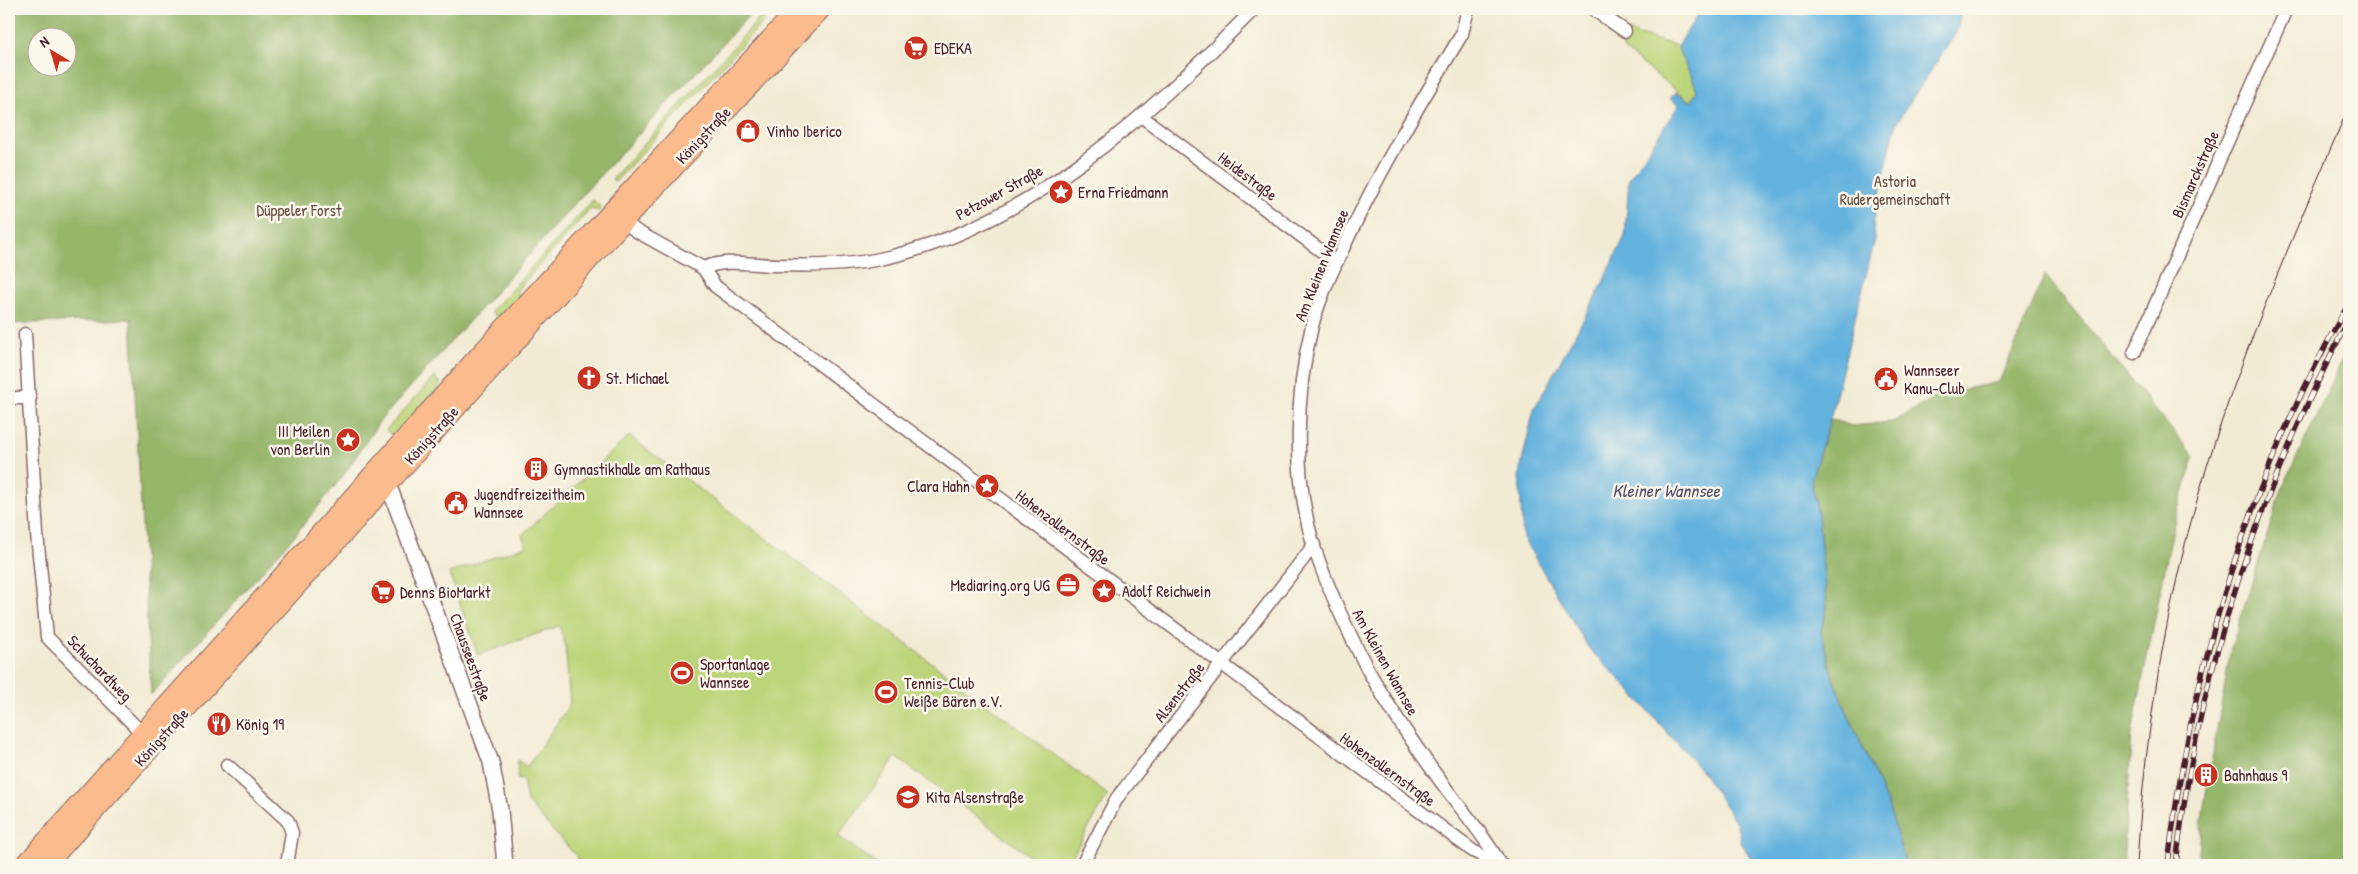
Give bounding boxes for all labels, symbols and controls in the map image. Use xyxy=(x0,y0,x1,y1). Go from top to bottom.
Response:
north arrow xyxy=(28,28,78,78)
text: N xyxy=(35,31,53,51)
supermarket icon: EDEKA xyxy=(903,35,929,61)
place label: EDEKA xyxy=(934,37,972,59)
street label: Königstraße xyxy=(671,101,736,169)
shop icon: Vinho Iberico xyxy=(735,118,761,144)
place label: Vinho Iberico xyxy=(766,120,842,142)
street label: Bismarckstraße xyxy=(2166,126,2224,221)
street label: Heidestraße xyxy=(1214,146,1283,206)
street label: Petzower Straße xyxy=(951,159,1047,225)
park label: Astoria Rudergemeinschaft xyxy=(1840,170,1951,210)
place icon: Erna Friedmann xyxy=(1048,179,1074,205)
place label: Erna Friedmann xyxy=(1078,181,1168,203)
park label: Düppeler Forst xyxy=(257,199,342,221)
street label: Am Kleinen Wannsee xyxy=(1289,205,1354,324)
place label: Wannseer Kanu-Club xyxy=(1904,359,1965,399)
church icon: St. Michael xyxy=(576,365,602,391)
public building icon: Wannseer Kanu-Club xyxy=(1873,366,1899,392)
place label: St. Michael xyxy=(606,367,670,389)
street label: Königstraße xyxy=(399,401,464,469)
place label: III Meilen von Berlin xyxy=(271,420,330,460)
place icon: III Meilen von Berlin xyxy=(335,427,361,453)
building icon: Gymnastikhalle am Rathaus xyxy=(523,456,549,482)
place label: Gymnastikhalle am Rathaus xyxy=(554,458,710,480)
place icon: Clara Hahn xyxy=(974,473,1000,499)
place label: Clara Hahn xyxy=(907,475,970,497)
water label: Kleiner Wannsee xyxy=(1612,478,1721,503)
place label: Jugendfreizeitheim Wannsee xyxy=(474,483,585,523)
street label: Hohenzollernstraße xyxy=(1011,484,1115,570)
public building icon: Jugendfreizeitheim Wannsee xyxy=(443,490,469,516)
office icon: Mediaring.org UG xyxy=(1055,572,1081,598)
place label: Mediaring.org UG xyxy=(951,574,1050,596)
place icon: Adolf Reichwein xyxy=(1091,578,1117,604)
supermarket icon: Denns BioMarkt xyxy=(370,579,396,605)
place label: Adolf Reichwein xyxy=(1122,580,1211,602)
place label: Denns BioMarkt xyxy=(400,581,491,603)
street label: Am Kleinen Wannsee xyxy=(1348,605,1425,720)
street label: Chausseestraße xyxy=(445,610,497,705)
street label: Schuchardtweg xyxy=(63,630,137,706)
place label: Sportanlage Wannsee xyxy=(700,653,770,693)
street label: Alsenstraße xyxy=(1149,657,1210,727)
sports icon: Sportanlage Wannsee xyxy=(669,660,695,686)
place label: Tennis-Club Weiße Bären e.V. xyxy=(904,672,1002,712)
sports icon: Tennis-Club Weiße Bären e.V. xyxy=(873,679,899,705)
street label: Königstraße xyxy=(129,703,194,771)
restaurant icon: König 19 xyxy=(206,711,232,737)
place label: König 19 xyxy=(236,713,284,735)
street label: Hohenzollernstraße xyxy=(1336,727,1441,812)
building icon: Bahnhaus 9 xyxy=(2193,762,2219,788)
place label: Bahnhaus 9 xyxy=(2224,764,2288,786)
school or university icon: Kita Alsenstraße xyxy=(895,784,921,810)
place label: Kita Alsenstraße xyxy=(926,786,1025,808)

